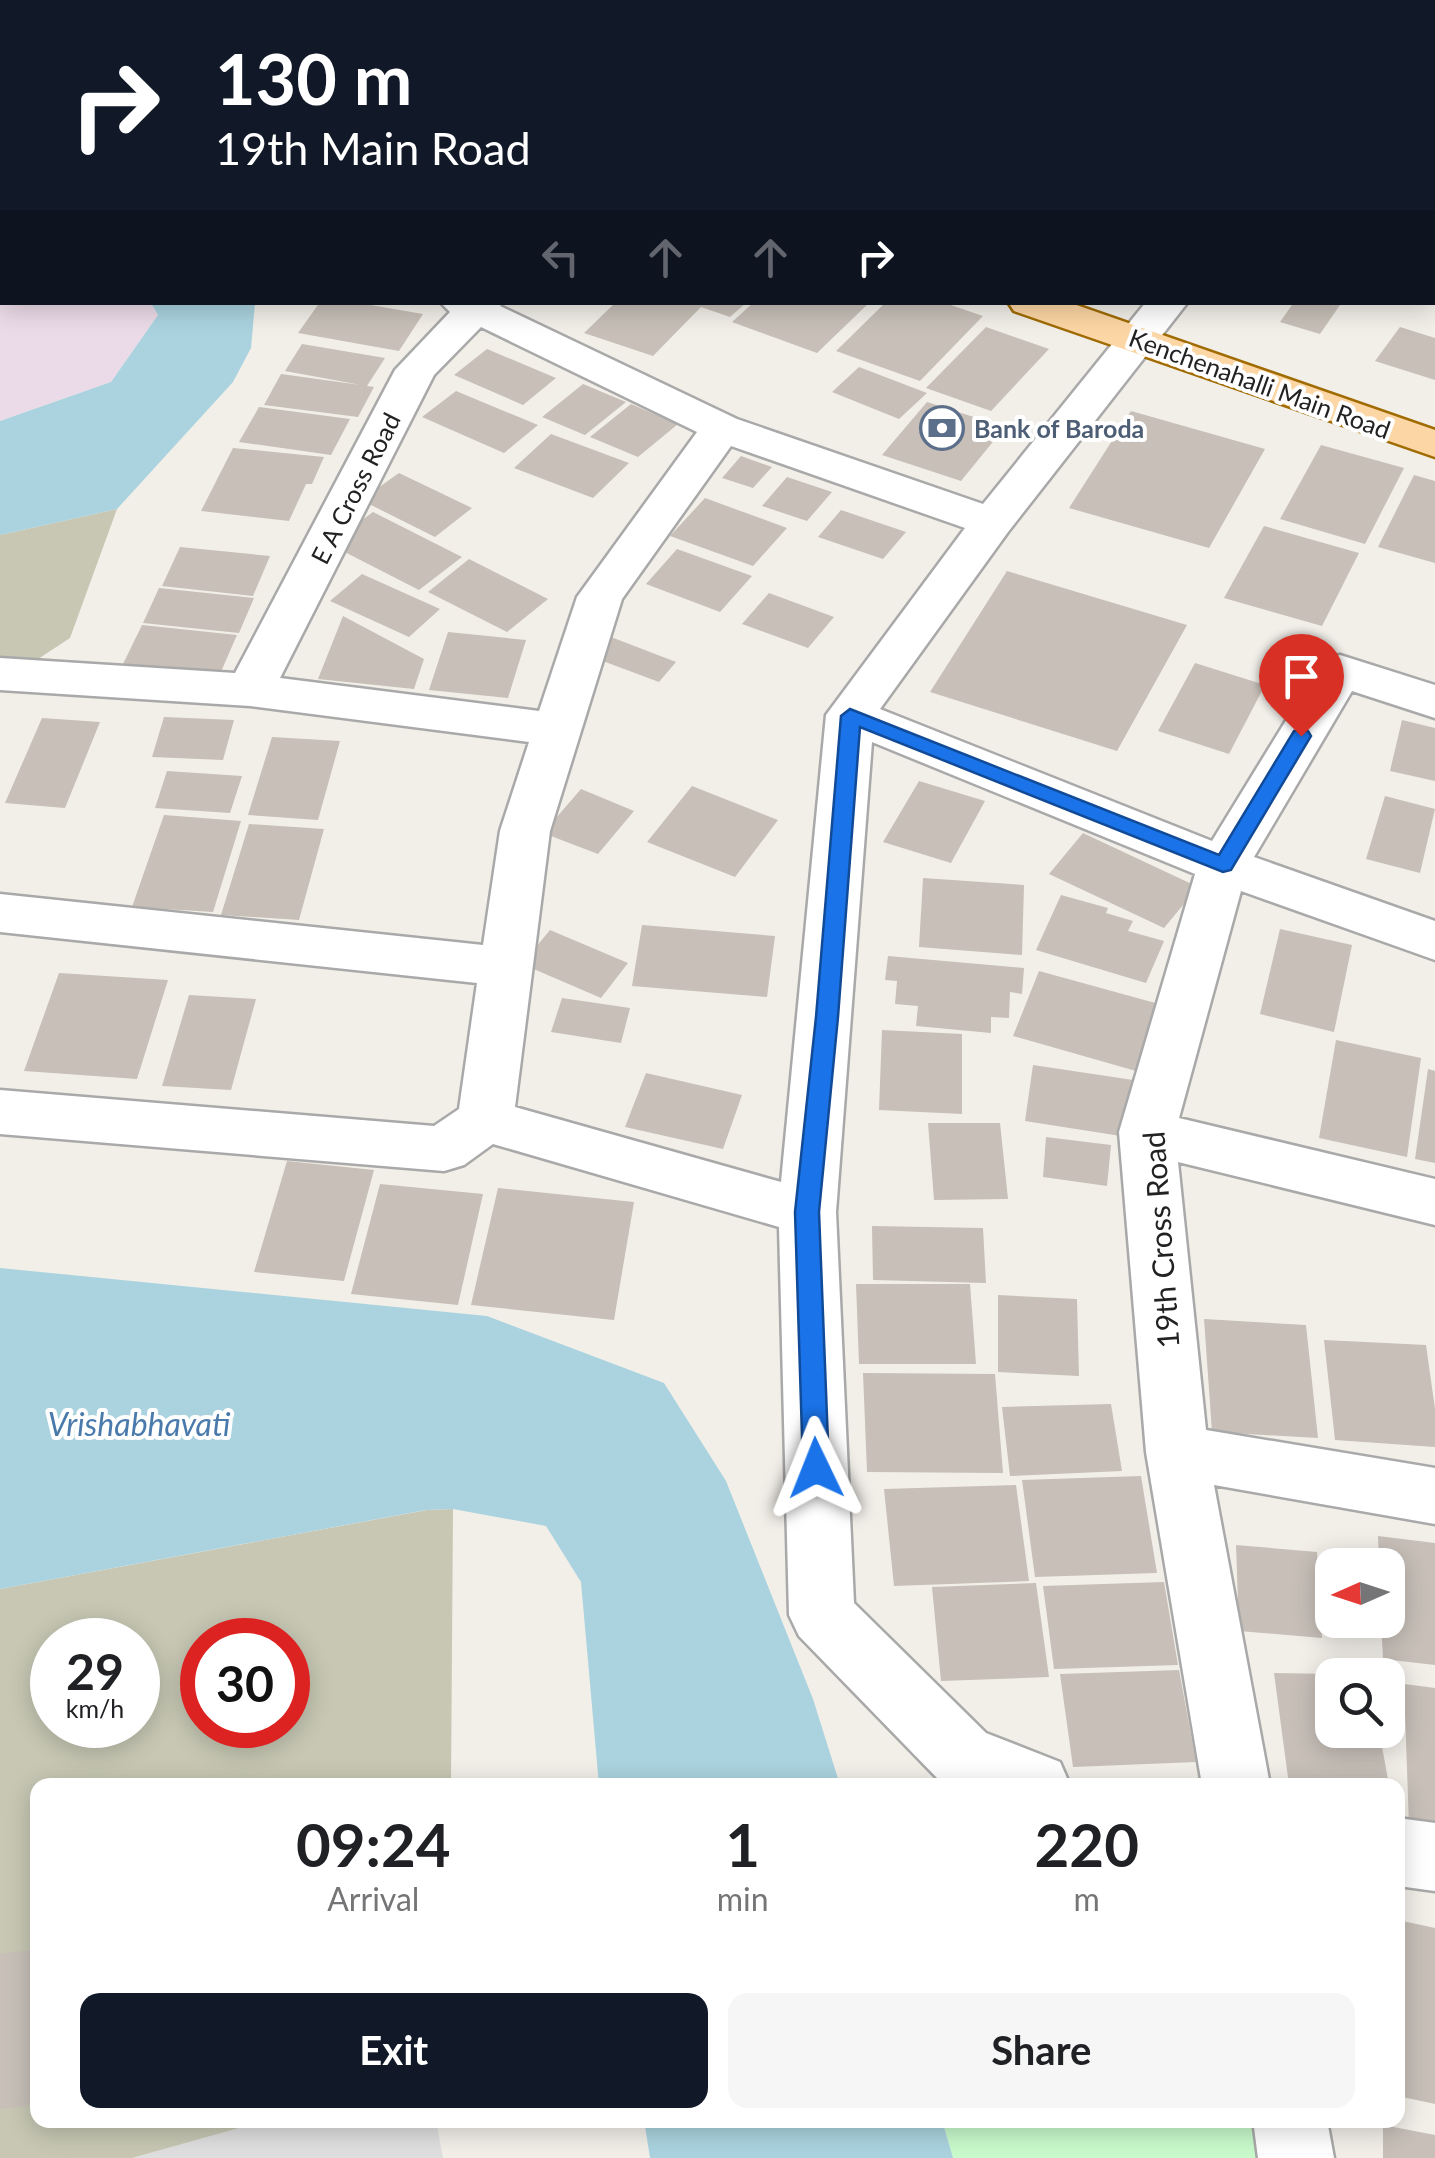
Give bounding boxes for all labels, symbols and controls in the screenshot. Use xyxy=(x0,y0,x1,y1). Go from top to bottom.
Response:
text: 130 m xyxy=(215,36,412,120)
icon: right xyxy=(50,40,180,170)
text: 19th Main Road xyxy=(215,121,531,175)
icon: left xyxy=(533,230,588,285)
icon: ahead xyxy=(638,230,693,285)
icon: ahead xyxy=(743,230,798,285)
icon: right xyxy=(848,230,903,285)
street label: Kenchenahalli Main Road xyxy=(1125,322,1395,444)
bank icon: Bank of Baroda xyxy=(919,405,965,451)
street label: E A Cross Road xyxy=(304,408,406,568)
place label: Bank of Baroda xyxy=(974,413,1144,443)
pin xyxy=(1259,634,1344,737)
icon: arrive xyxy=(1274,649,1329,704)
street label: 19th Cross Road xyxy=(1134,1130,1186,1350)
water label: Vrishabhavati xyxy=(48,1404,231,1443)
position arrow xyxy=(764,1416,868,1520)
north arrow xyxy=(1315,1548,1405,1638)
map controls xyxy=(1315,1548,1405,1748)
speed limit sign: 30 xyxy=(180,1618,310,1748)
text: 29 xyxy=(66,1641,124,1701)
button: search xyxy=(1315,1658,1405,1748)
text: km/h xyxy=(66,1693,124,1723)
text: 09:24 xyxy=(296,1808,451,1880)
text: 1 xyxy=(725,1808,760,1880)
text: 220 xyxy=(1035,1808,1139,1880)
text: Arrival xyxy=(327,1879,419,1918)
text: min xyxy=(717,1879,769,1918)
text: m xyxy=(1074,1879,1100,1918)
button: Exit xyxy=(80,1993,708,2108)
button: Share xyxy=(728,1993,1355,2108)

